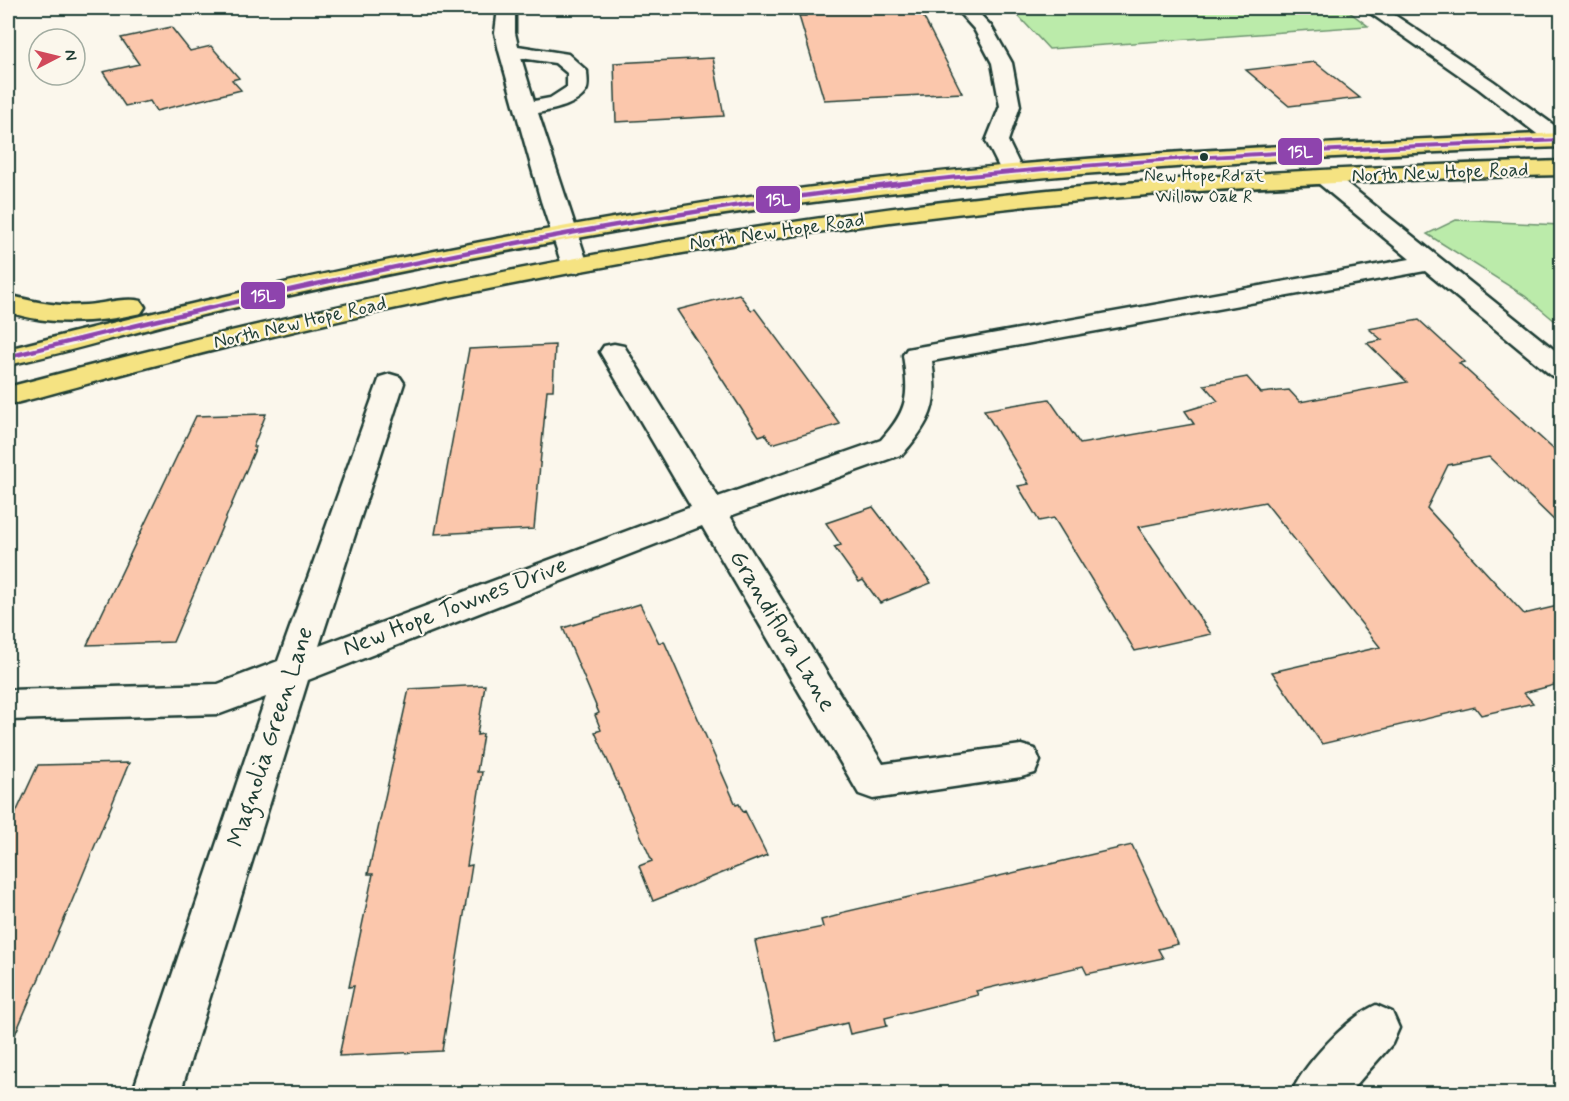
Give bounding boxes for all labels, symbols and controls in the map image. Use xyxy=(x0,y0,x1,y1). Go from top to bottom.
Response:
north arrow xyxy=(27,27,87,87)
text: N xyxy=(59,49,81,62)
line badge: 15L xyxy=(1277,137,1323,166)
text: 15L xyxy=(1287,142,1314,163)
marker: New Hope Rd at Willow Oak R xyxy=(1198,151,1210,163)
street label: North New Hope Road xyxy=(1351,156,1529,190)
place label: New Hope Rd at Willow Oak R xyxy=(1144,164,1264,209)
line badge: 15L xyxy=(755,185,801,214)
text: 15L xyxy=(765,190,792,211)
street label: North New Hope Road xyxy=(688,206,866,258)
line badge: 15L xyxy=(240,281,286,310)
text: 15L xyxy=(250,286,277,307)
street label: North New Hope Road xyxy=(211,290,389,356)
street label: Grandiflora Lane xyxy=(722,545,843,718)
street label: New Hope Townes Drive xyxy=(338,550,572,664)
street label: Magnolia Green Lane xyxy=(221,623,324,852)

